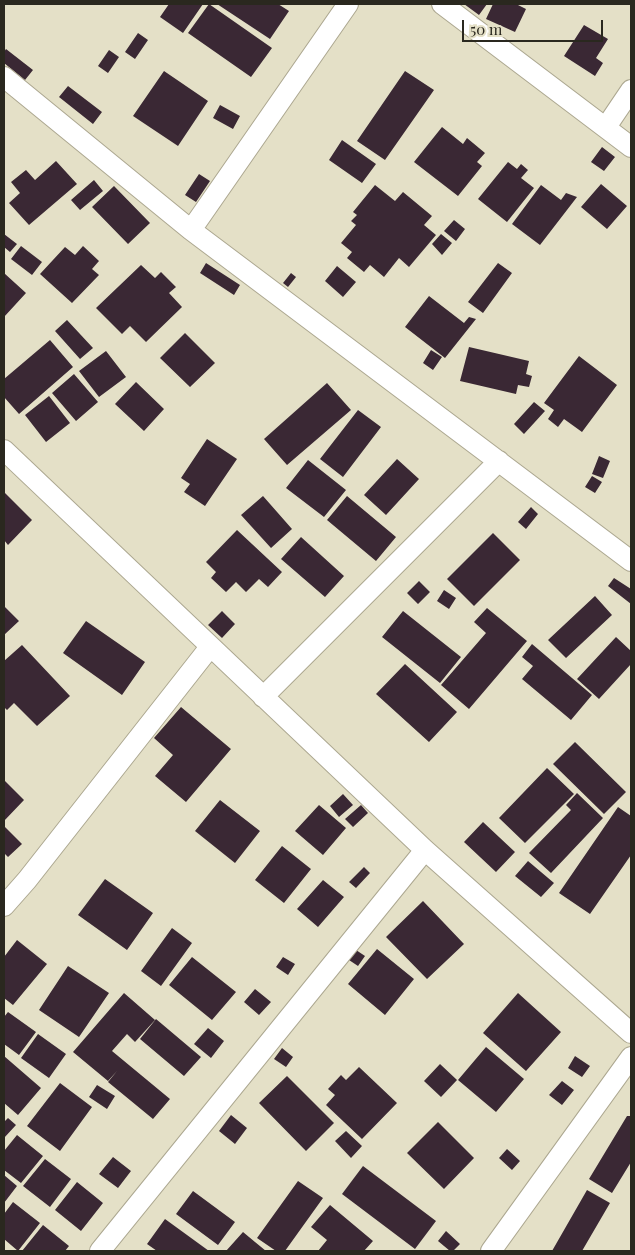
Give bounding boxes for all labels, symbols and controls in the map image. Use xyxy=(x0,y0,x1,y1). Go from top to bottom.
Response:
scale bar xyxy=(465,10,606,42)
text: 50 m xyxy=(470,19,502,39)

